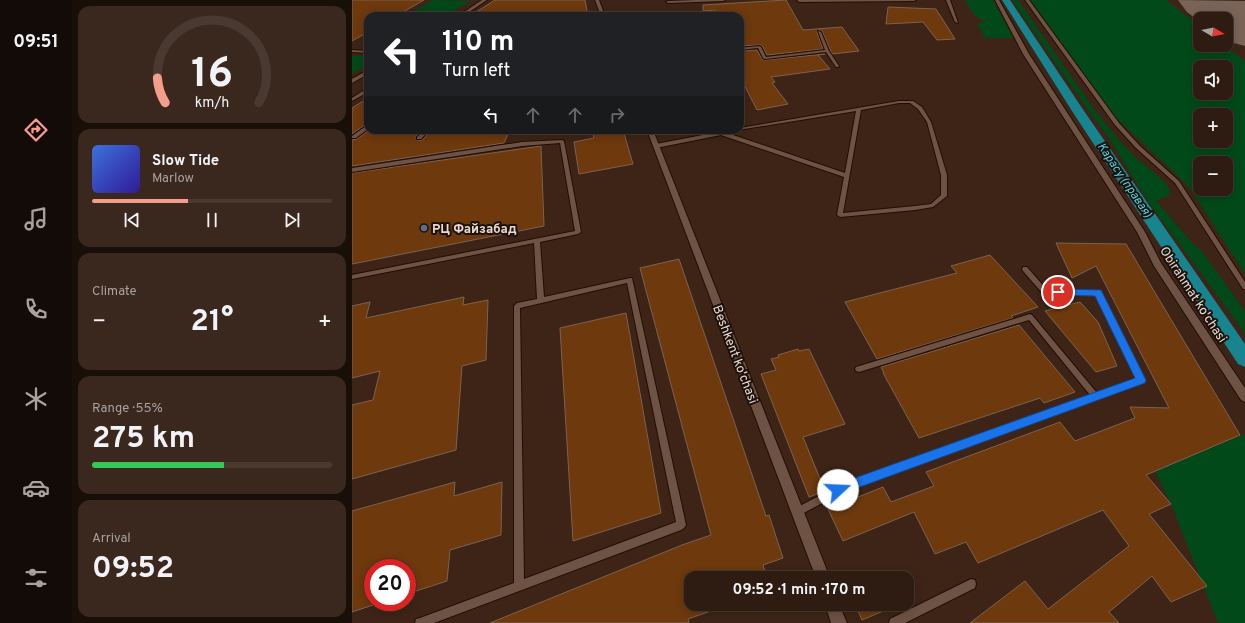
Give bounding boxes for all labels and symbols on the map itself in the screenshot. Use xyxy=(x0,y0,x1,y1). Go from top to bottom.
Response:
north arrow xyxy=(1193,12,1233,52)
water label: Карасу (правая) xyxy=(1093,140,1155,221)
place label: РЦ Файзабад xyxy=(432,222,517,238)
marker: РЦ Файзабад xyxy=(419,223,429,233)
street label: Obirahmat ko'chasi xyxy=(1155,244,1229,346)
pin xyxy=(1041,275,1075,309)
street label: Beshkent ko'chasi xyxy=(708,303,760,406)
position arrow xyxy=(817,469,859,511)
speed limit sign: 20 xyxy=(364,559,416,611)

